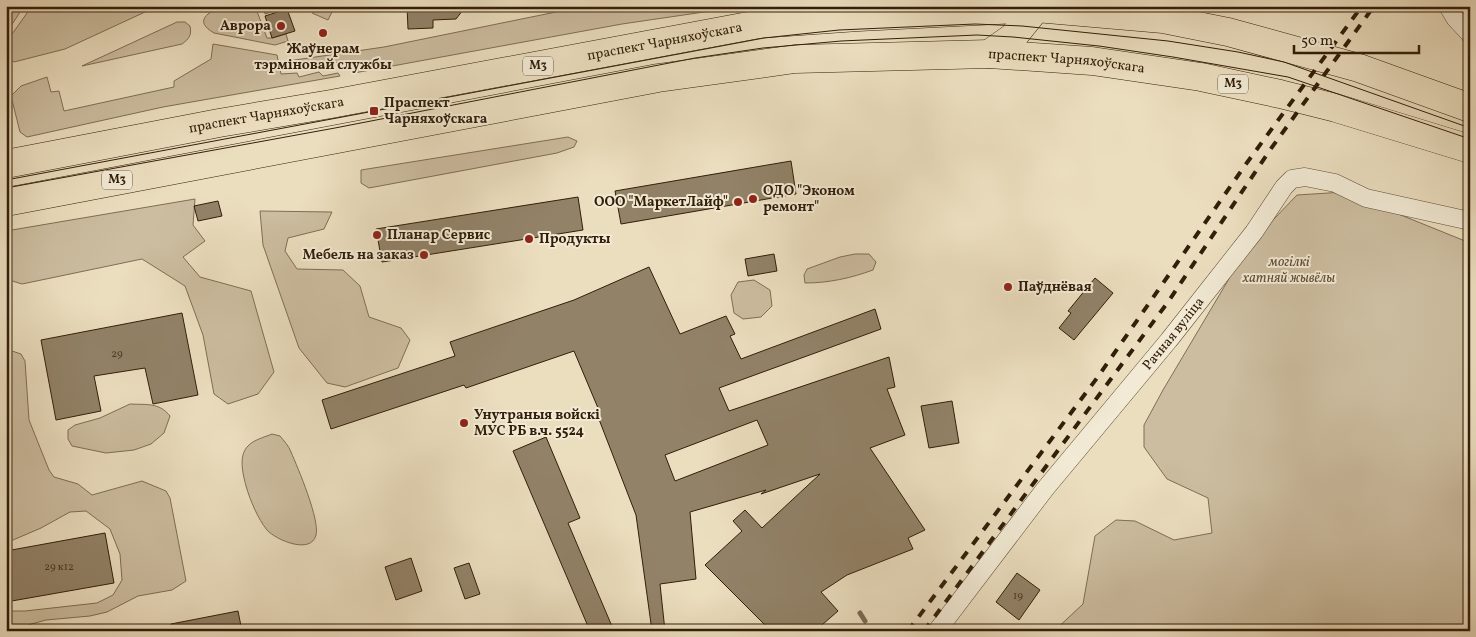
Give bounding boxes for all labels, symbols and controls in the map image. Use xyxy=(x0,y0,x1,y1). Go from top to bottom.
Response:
place label: Аврора xyxy=(220,17,271,36)
street label: праспект Чарняхоўскага xyxy=(586,18,744,65)
marker: Аврора xyxy=(275,20,287,32)
scale bar xyxy=(1294,22,1418,54)
marker: Жаўнерам тэрміновай службы xyxy=(317,27,329,39)
text: 50 m xyxy=(1301,31,1333,52)
place label: Жаўнерам тэрміновай службы xyxy=(254,40,392,75)
street label: праспект Чарняхоўскага xyxy=(988,44,1146,78)
road number: М3 xyxy=(523,56,553,76)
road number: М3 xyxy=(1218,74,1248,94)
street label: праспект Чарняхоўскага xyxy=(187,92,346,138)
place label: Праспект Чарняхоўскага xyxy=(384,94,488,129)
marker: Праспект Чарняхоўскага xyxy=(368,105,380,117)
road number: М3 xyxy=(102,170,132,190)
place label: ОДО "Эконом ремонт" xyxy=(763,182,855,217)
place label: ООО "МаркетЛайф" xyxy=(594,193,728,212)
marker: ОДО "Эконом ремонт" xyxy=(747,193,759,205)
marker: ООО "МаркетЛайф" xyxy=(732,196,744,208)
place label: Планар Сервис xyxy=(387,226,491,245)
marker: Планар Сервис xyxy=(371,229,383,241)
place label: Продукты xyxy=(539,230,611,249)
marker: Продукты xyxy=(523,233,535,245)
place label: Мебель на заказ xyxy=(302,246,414,265)
marker: Мебель на заказ xyxy=(418,249,430,261)
park label: могілкі хатняй жывёлы xyxy=(1242,253,1335,288)
place label: Паўднёвая xyxy=(1018,278,1092,297)
marker: Паўднёвая xyxy=(1002,281,1014,293)
street label: Рачная вуліца xyxy=(1138,293,1209,374)
house number: 29 xyxy=(111,347,123,362)
place label: Унутраныя войскі МУС РБ в.ч. 5524 xyxy=(474,406,600,441)
marker: Унутраныя войскі МУС РБ в.ч. 5524 xyxy=(458,417,470,429)
house number: 29 к12 xyxy=(44,560,74,575)
house number: 19 xyxy=(1013,589,1023,604)

